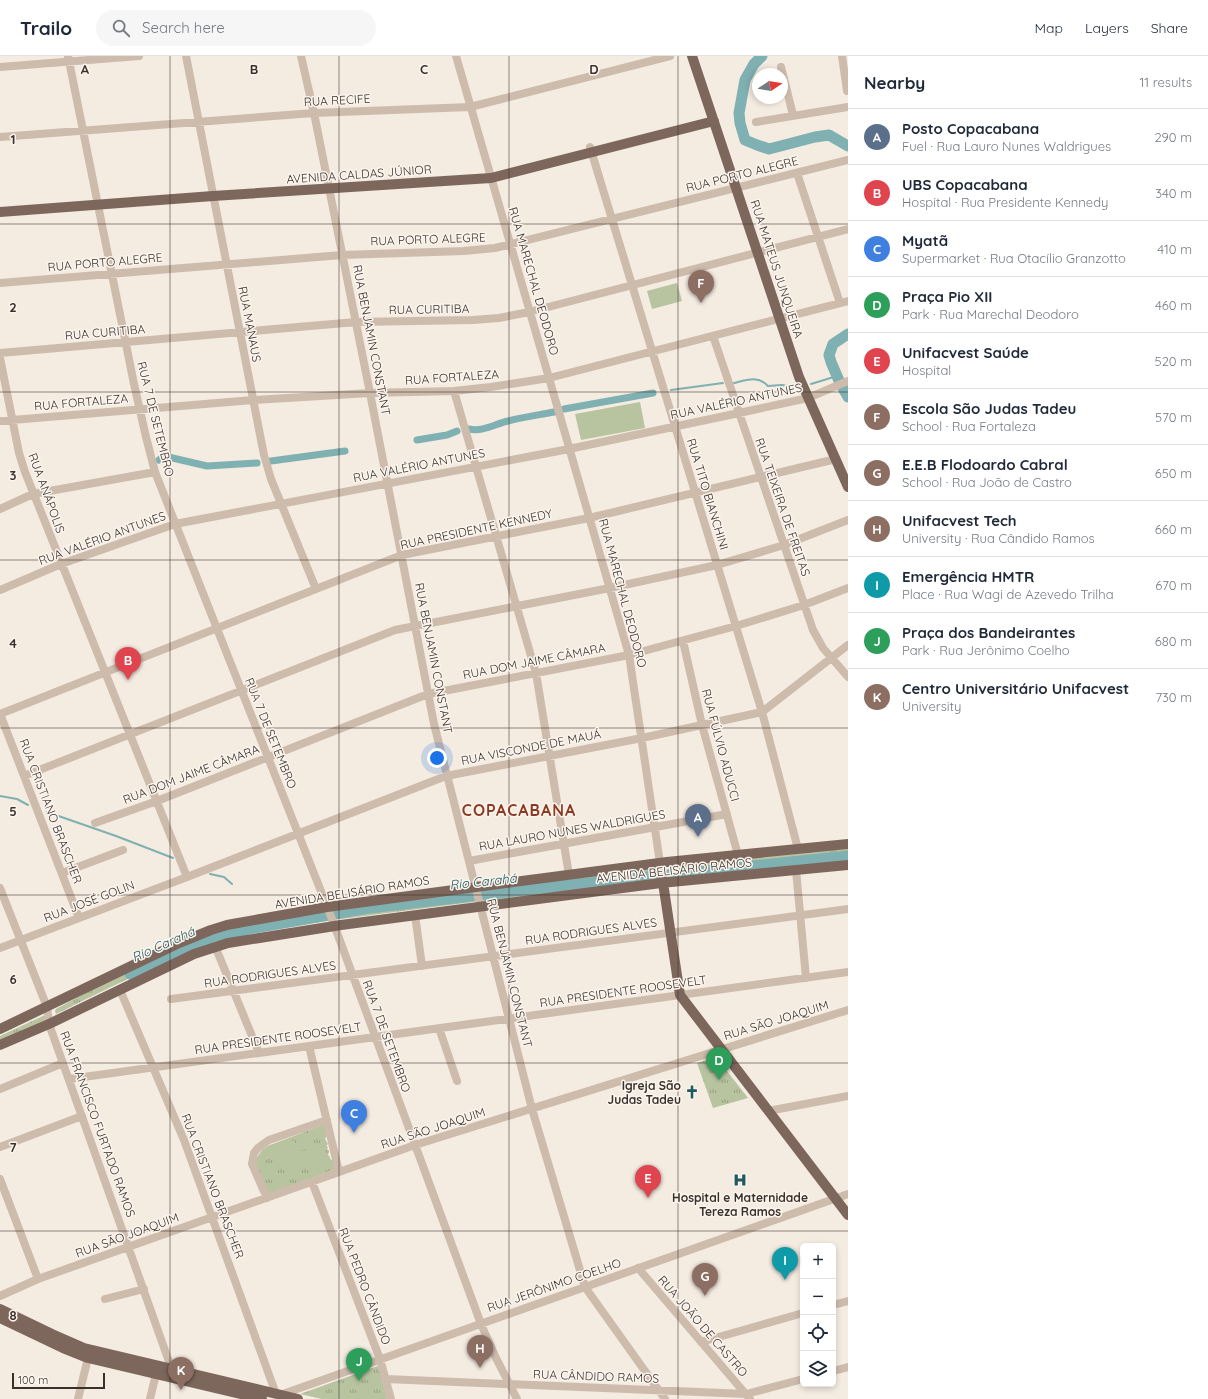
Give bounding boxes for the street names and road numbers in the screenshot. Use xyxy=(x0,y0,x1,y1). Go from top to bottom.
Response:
street label: RUA RECIFE xyxy=(303,91,371,109)
street label: RUA PORTO ALEGRE xyxy=(684,153,800,195)
street label: AVENIDA CALDAS JÚNIOR xyxy=(286,161,432,187)
street label: RUA MATEUS JUNQUEIRA xyxy=(748,198,807,340)
street label: RUA MARECHAL DEODORO xyxy=(506,205,562,357)
street label: RUA PORTO ALEGRE xyxy=(370,229,486,249)
street label: RUA PORTO ALEGRE xyxy=(47,249,163,274)
street label: RUA BENJAMIN CONSTANT xyxy=(350,263,394,417)
street label: RUA MANAUS xyxy=(235,285,265,363)
street label: RUA CURITIBA xyxy=(389,301,470,317)
street label: RUA CURITIBA xyxy=(64,321,146,343)
street label: RUA 7 DE SETEMBRO xyxy=(134,360,178,478)
street label: RUA FORTALEZA xyxy=(404,366,500,388)
street label: RUA VALÉRIO ANTUNES xyxy=(669,380,803,422)
street label: RUA FORTALEZA xyxy=(33,390,129,414)
street label: RUA TITO BIANCHINI xyxy=(684,436,732,552)
street label: RUA TEIXEIRA DE FREITAS xyxy=(752,436,814,578)
street label: RUA VALÉRIO ANTUNES xyxy=(352,445,486,485)
street label: RUA ANÁPOLIS xyxy=(26,451,69,535)
street label: RUA PRESIDENTE KENNEDY xyxy=(399,505,554,552)
street label: RUA VALÉRIO ANTUNES xyxy=(36,508,168,568)
street label: RUA MARECHAL DEODORO xyxy=(596,517,650,669)
street label: RUA BENJAMIN CONSTANT xyxy=(412,581,456,735)
street label: RUA DOM JAIME CÂMARA xyxy=(461,640,607,682)
street label: RUA 7 DE SETEMBRO xyxy=(242,675,300,791)
street label: RUA FÚLVIO ADUCCI xyxy=(699,687,743,803)
street label: RUA VISCONDE DE MAUÁ xyxy=(460,726,602,768)
street label: RUA CRISTIANO BRASCHER xyxy=(16,736,86,886)
street label: RUA DOM JAIME CÂMARA xyxy=(121,741,262,807)
street label: RUA LAURO NUNES WALDRIGUES xyxy=(478,806,667,854)
street label: AVENIDA BELISÁRIO RAMOS xyxy=(595,854,753,886)
street label: AVENIDA BELISÁRIO RAMOS xyxy=(274,872,431,912)
street label: RUA JOSÉ GOLIN xyxy=(41,877,137,925)
street label: RUA BENJAMIN CONSTANT xyxy=(484,897,536,1049)
street label: RUA RODRIGUES ALVES xyxy=(524,914,658,948)
street label: RUA RODRIGUES ALVES xyxy=(203,957,337,991)
street label: RUA PRESIDENTE ROOSEVELT xyxy=(539,972,707,1010)
street label: RUA 7 DE SETEMBRO xyxy=(360,978,414,1094)
street label: RUA SÃO JOAQUIM xyxy=(722,997,830,1043)
street label: RUA PRESIDENTE ROOSEVELT xyxy=(194,1019,362,1057)
street label: RUA FRANCISCO FURTADO RAMOS xyxy=(57,1029,139,1219)
street label: RUA SÃO JOAQUIM xyxy=(379,1104,487,1152)
street label: RUA CRISTIANO BRASCHER xyxy=(178,1111,248,1261)
street label: RUA SÃO JOAQUIM xyxy=(73,1209,181,1261)
street label: RUA PEDRO CÂNDIDO xyxy=(336,1225,394,1347)
street label: RUA JERÔNIMO COELHO xyxy=(485,1255,623,1315)
street label: RUA JOÃO DE CASTRO xyxy=(655,1272,751,1380)
street label: RUA CÂNDIDO RAMOS xyxy=(533,1366,660,1386)

